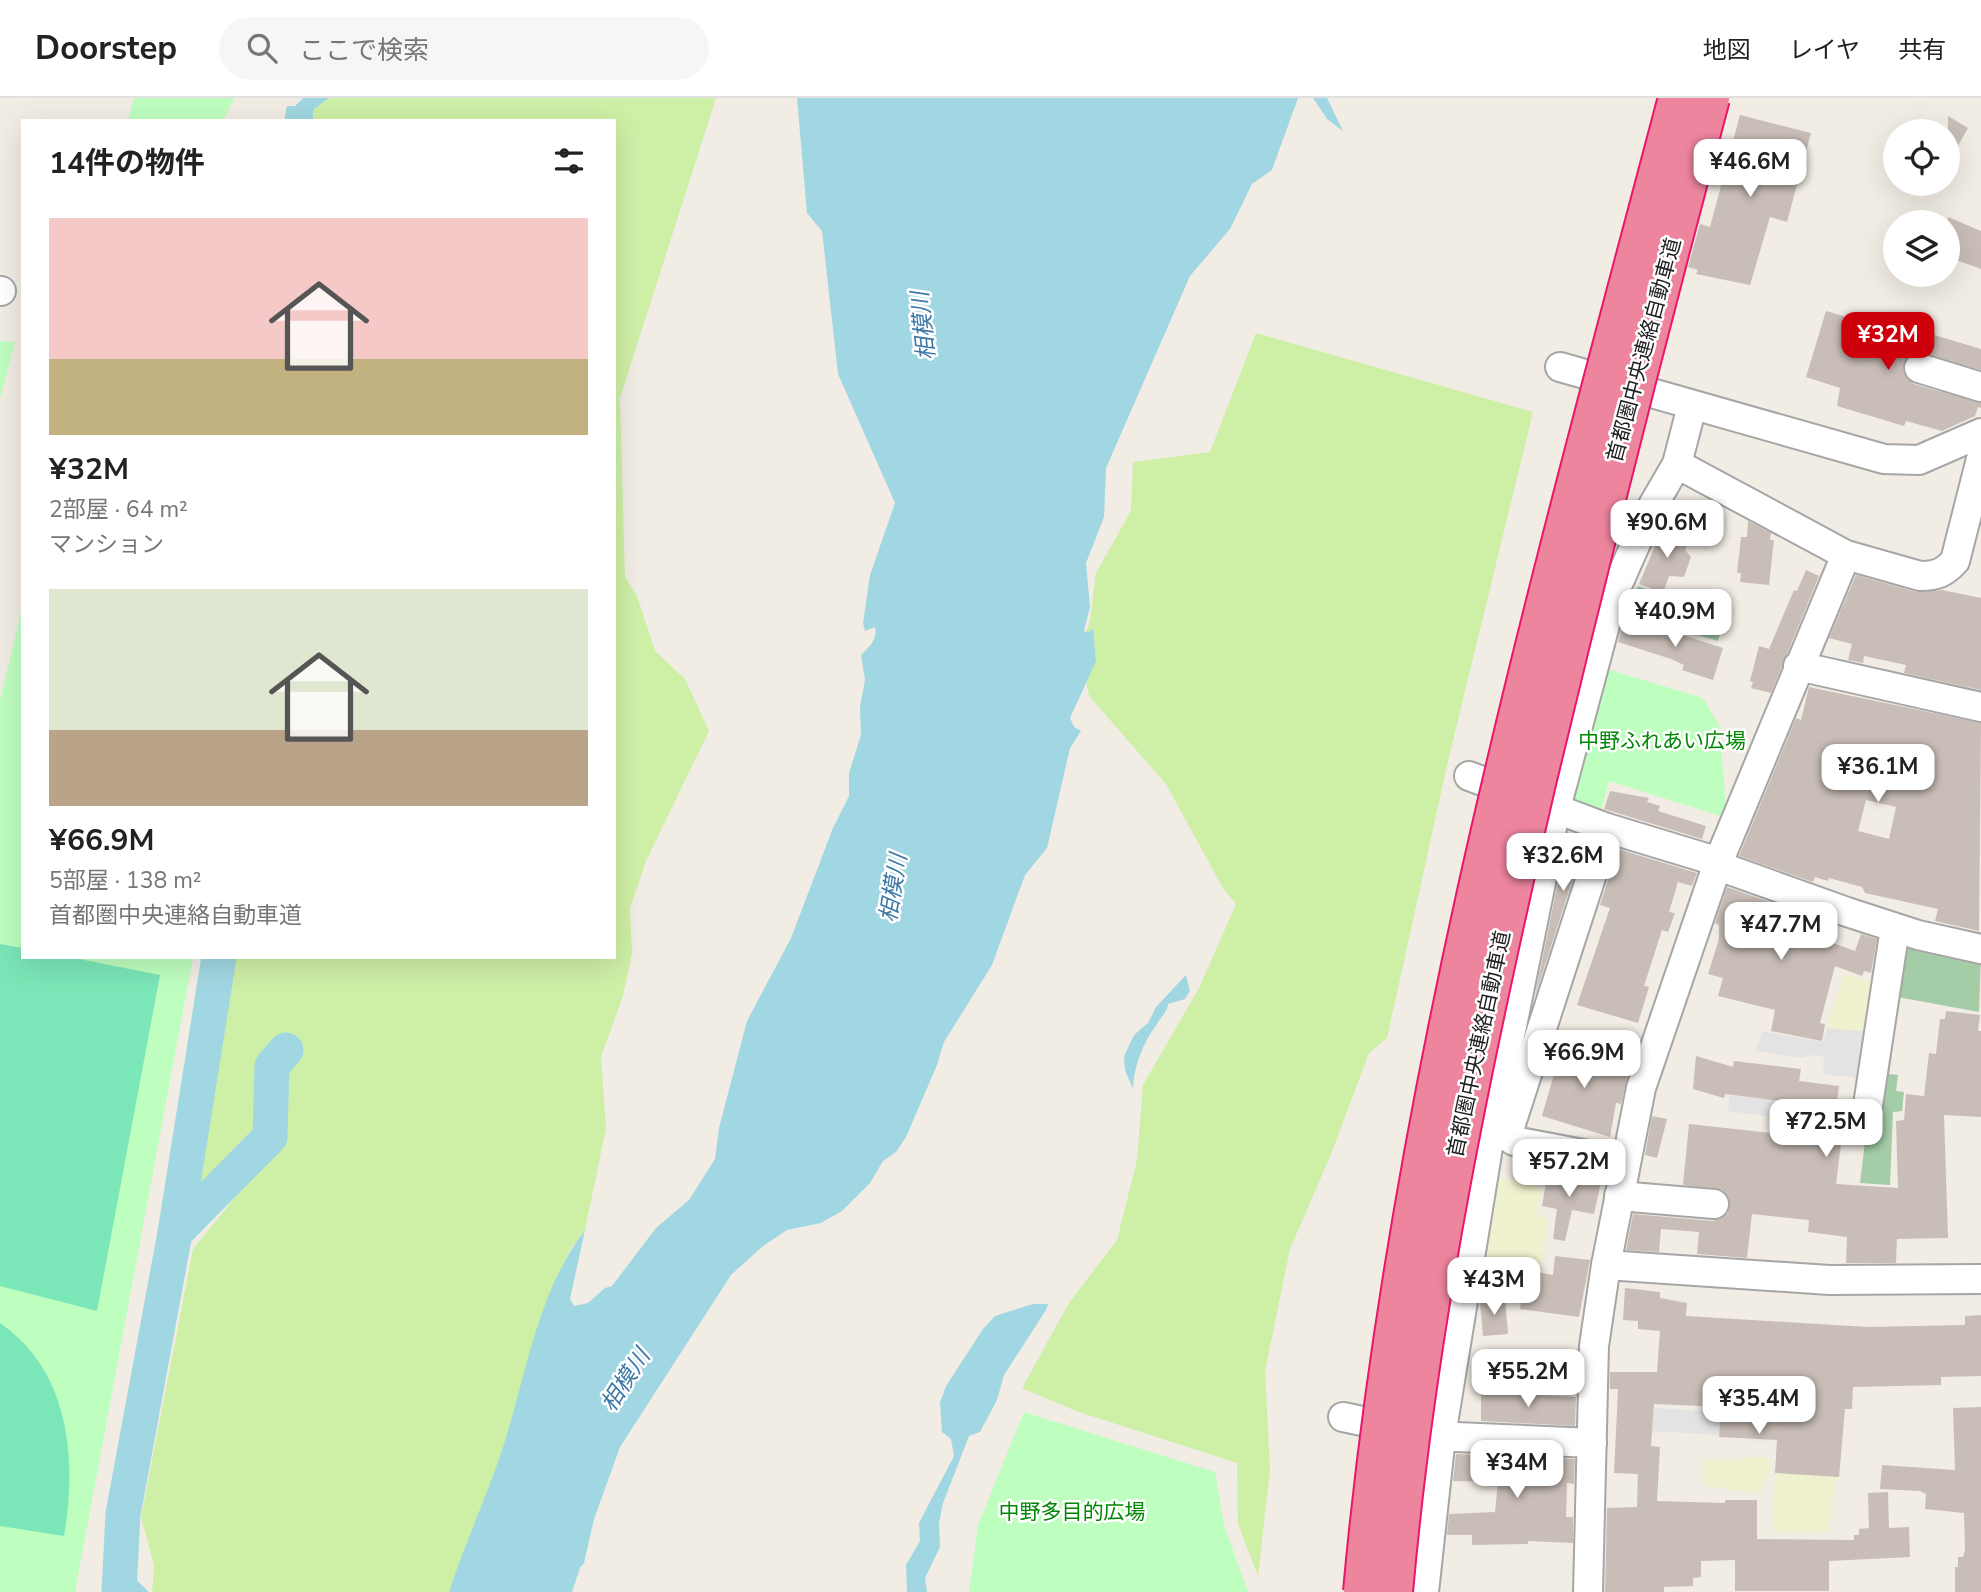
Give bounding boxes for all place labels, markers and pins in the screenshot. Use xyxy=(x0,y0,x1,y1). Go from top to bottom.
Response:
pin: ¥46.6M xyxy=(1693,140,1807,199)
pin: ¥32M xyxy=(1847,313,1929,372)
pin: ¥90.6M xyxy=(1610,500,1724,560)
pin: ¥40.9M xyxy=(1618,589,1732,649)
pin: ¥36.1M xyxy=(1821,744,1935,804)
pin: ¥32.6M xyxy=(1506,834,1620,893)
pin: ¥47.7M xyxy=(1724,902,1838,962)
pin: ¥66.9M xyxy=(1527,1030,1641,1090)
pin: ¥72.5M xyxy=(1769,1100,1883,1159)
pin: ¥57.2M xyxy=(1512,1140,1626,1199)
pin: ¥43M xyxy=(1453,1258,1535,1317)
pin: ¥55.2M xyxy=(1471,1350,1585,1409)
pin: ¥35.4M xyxy=(1702,1376,1816,1436)
pin: ¥34M xyxy=(1476,1440,1558,1500)

